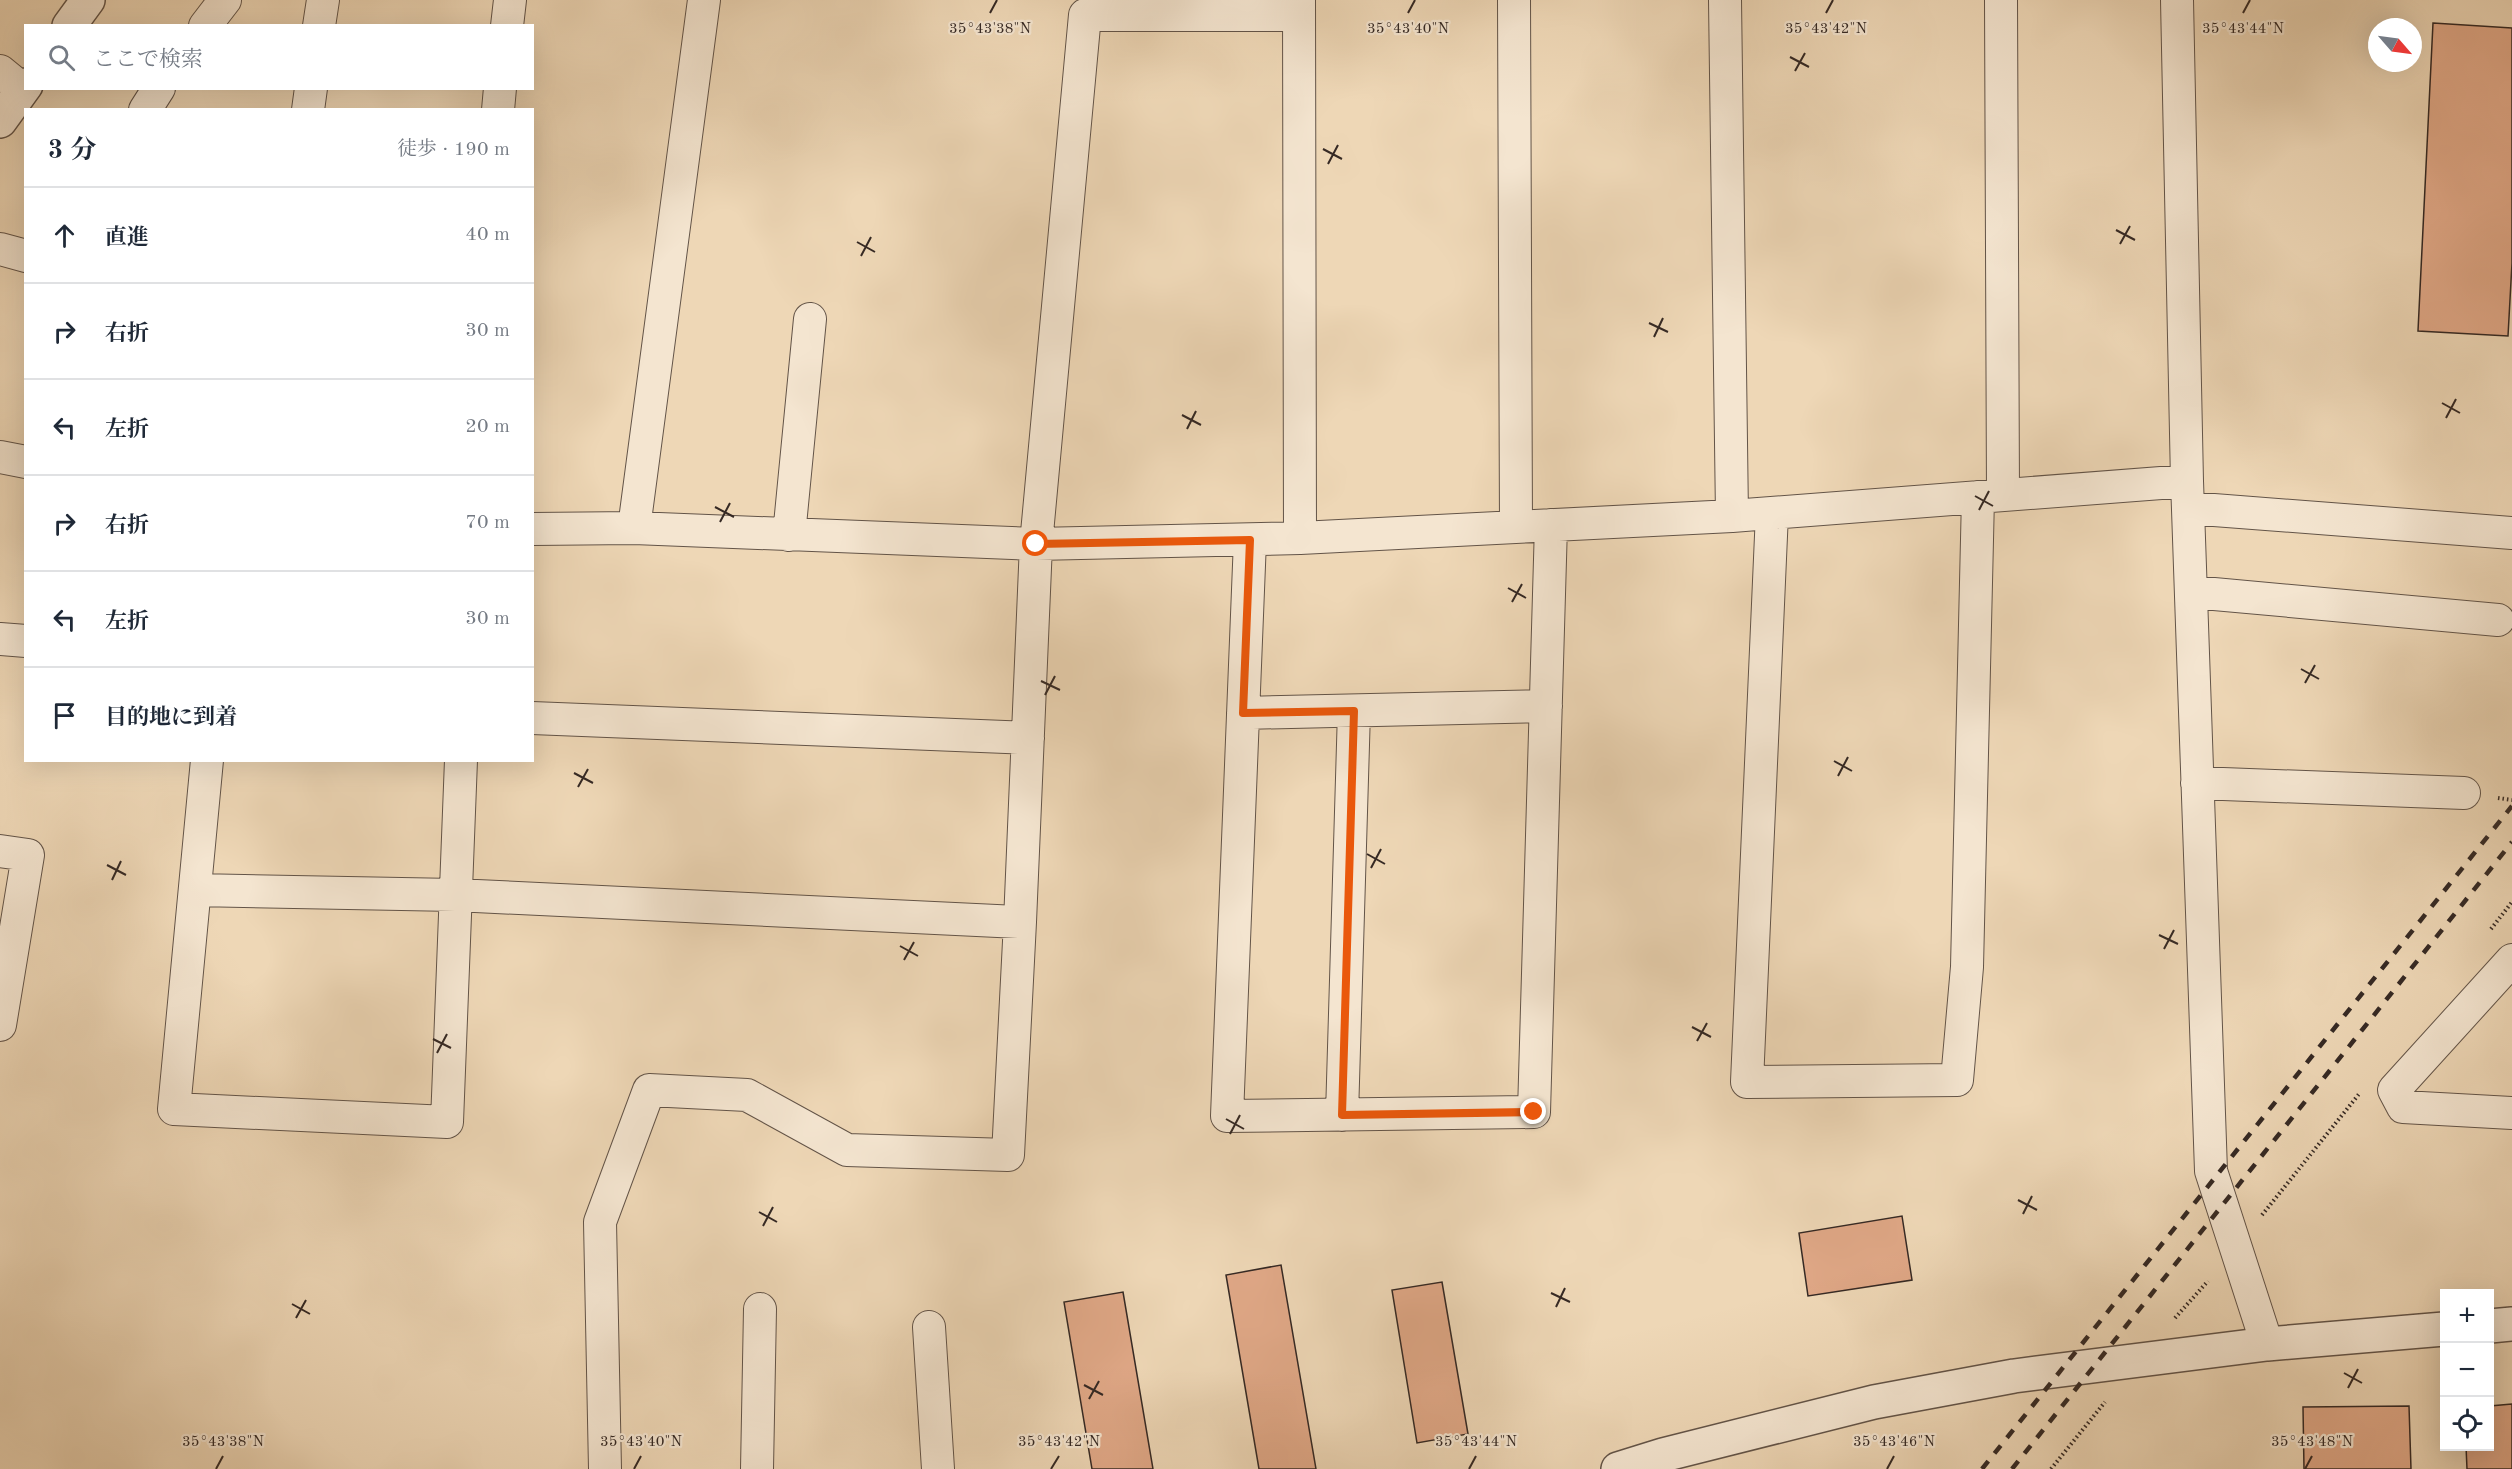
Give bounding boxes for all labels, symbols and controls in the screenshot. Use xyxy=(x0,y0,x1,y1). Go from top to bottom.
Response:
north arrow xyxy=(2368,18,2422,72)
text: 35°43'38"N xyxy=(949,22,1031,37)
text: 35°43'40"N xyxy=(1367,22,1449,37)
text: 35°43'42"N xyxy=(1785,22,1867,37)
text: 35°43'44"N xyxy=(2202,22,2284,37)
search box xyxy=(24,24,534,90)
icon: search xyxy=(45,41,78,74)
text: ここで検索 xyxy=(93,49,203,71)
text: 3 分 xyxy=(48,138,96,164)
text: 徒歩 · 190 m xyxy=(397,140,510,160)
icon: ahead xyxy=(48,219,81,252)
text: 40 m xyxy=(465,225,510,245)
text: 直進 xyxy=(105,227,149,249)
icon: right xyxy=(48,315,81,348)
text: 30 m xyxy=(465,321,510,341)
text: 右折 xyxy=(105,323,149,345)
icon: left xyxy=(48,411,81,444)
text: 20 m xyxy=(465,417,510,437)
text: 左折 xyxy=(105,419,149,441)
icon: right xyxy=(48,507,81,540)
text: 70 m xyxy=(465,513,510,533)
text: 右折 xyxy=(105,515,149,537)
route start xyxy=(1022,530,1048,556)
icon: left xyxy=(48,603,81,636)
text: 30 m xyxy=(465,609,510,629)
text: 左折 xyxy=(105,611,149,633)
icon: arrive xyxy=(48,699,81,732)
text: 目的地に到着 xyxy=(105,707,237,729)
route end xyxy=(1520,1098,1546,1124)
map controls xyxy=(2440,1289,2494,1451)
button: + xyxy=(2440,1289,2494,1343)
button: − xyxy=(2440,1343,2494,1397)
button: locate xyxy=(2440,1397,2494,1451)
text: 35°43'38"N xyxy=(182,1435,264,1450)
text: 35°43'40"N xyxy=(600,1435,682,1450)
text: 35°43'42"N xyxy=(1018,1435,1100,1450)
text: 35°43'44"N xyxy=(1435,1435,1517,1450)
text: 35°43'46"N xyxy=(1853,1435,1935,1450)
text: 35°43'48"N xyxy=(2271,1435,2353,1450)

